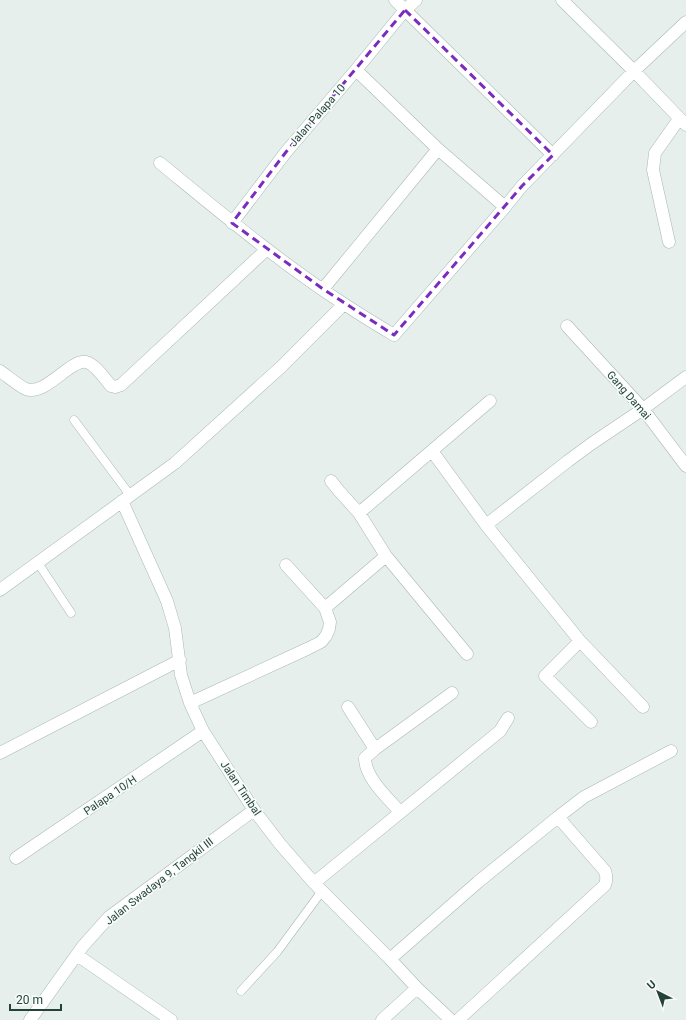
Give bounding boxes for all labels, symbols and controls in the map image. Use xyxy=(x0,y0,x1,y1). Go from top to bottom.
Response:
street label: Jalan Palapa 10 xyxy=(287,82,348,149)
street label: Gang Damai xyxy=(604,368,653,422)
street label: Jalan Timbal xyxy=(218,759,264,818)
street label: Palapa 10/H xyxy=(81,773,139,818)
street label: Jalan Swadaya 9, Tangkil III xyxy=(103,835,216,928)
north arrow xyxy=(638,972,678,1012)
text: U xyxy=(645,978,659,992)
scale bar xyxy=(10,986,61,1012)
text: 20 m xyxy=(16,993,43,1007)

